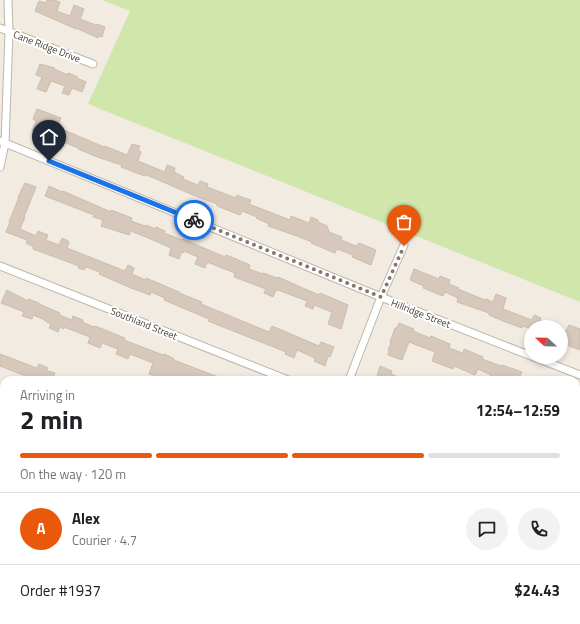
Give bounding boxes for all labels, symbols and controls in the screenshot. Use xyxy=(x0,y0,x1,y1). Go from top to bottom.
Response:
street label: Cane Ridge Drive xyxy=(11,27,83,66)
pin xyxy=(32,120,66,161)
icon: home xyxy=(38,126,60,148)
courier xyxy=(174,200,214,240)
pin xyxy=(387,205,421,246)
icon: bike xyxy=(183,209,205,231)
icon: bag xyxy=(393,211,415,233)
street label: Hillridge Street xyxy=(389,295,453,332)
street label: Southland Street xyxy=(108,303,180,344)
north arrow xyxy=(524,320,568,364)
map controls xyxy=(524,320,568,364)
text: Arriving in xyxy=(20,385,75,405)
text: 12:54–12:59 xyxy=(476,399,560,422)
text: 2 min xyxy=(20,400,83,439)
text: On the way · 120 m xyxy=(20,464,126,484)
text: Alex xyxy=(72,507,100,530)
button: chat xyxy=(466,508,508,550)
button: phone xyxy=(518,508,560,550)
text: A xyxy=(36,517,46,540)
text: Courier · 4.7 xyxy=(72,530,137,550)
text: Order #1937 xyxy=(20,579,101,602)
text: $24.43 xyxy=(514,579,560,602)

